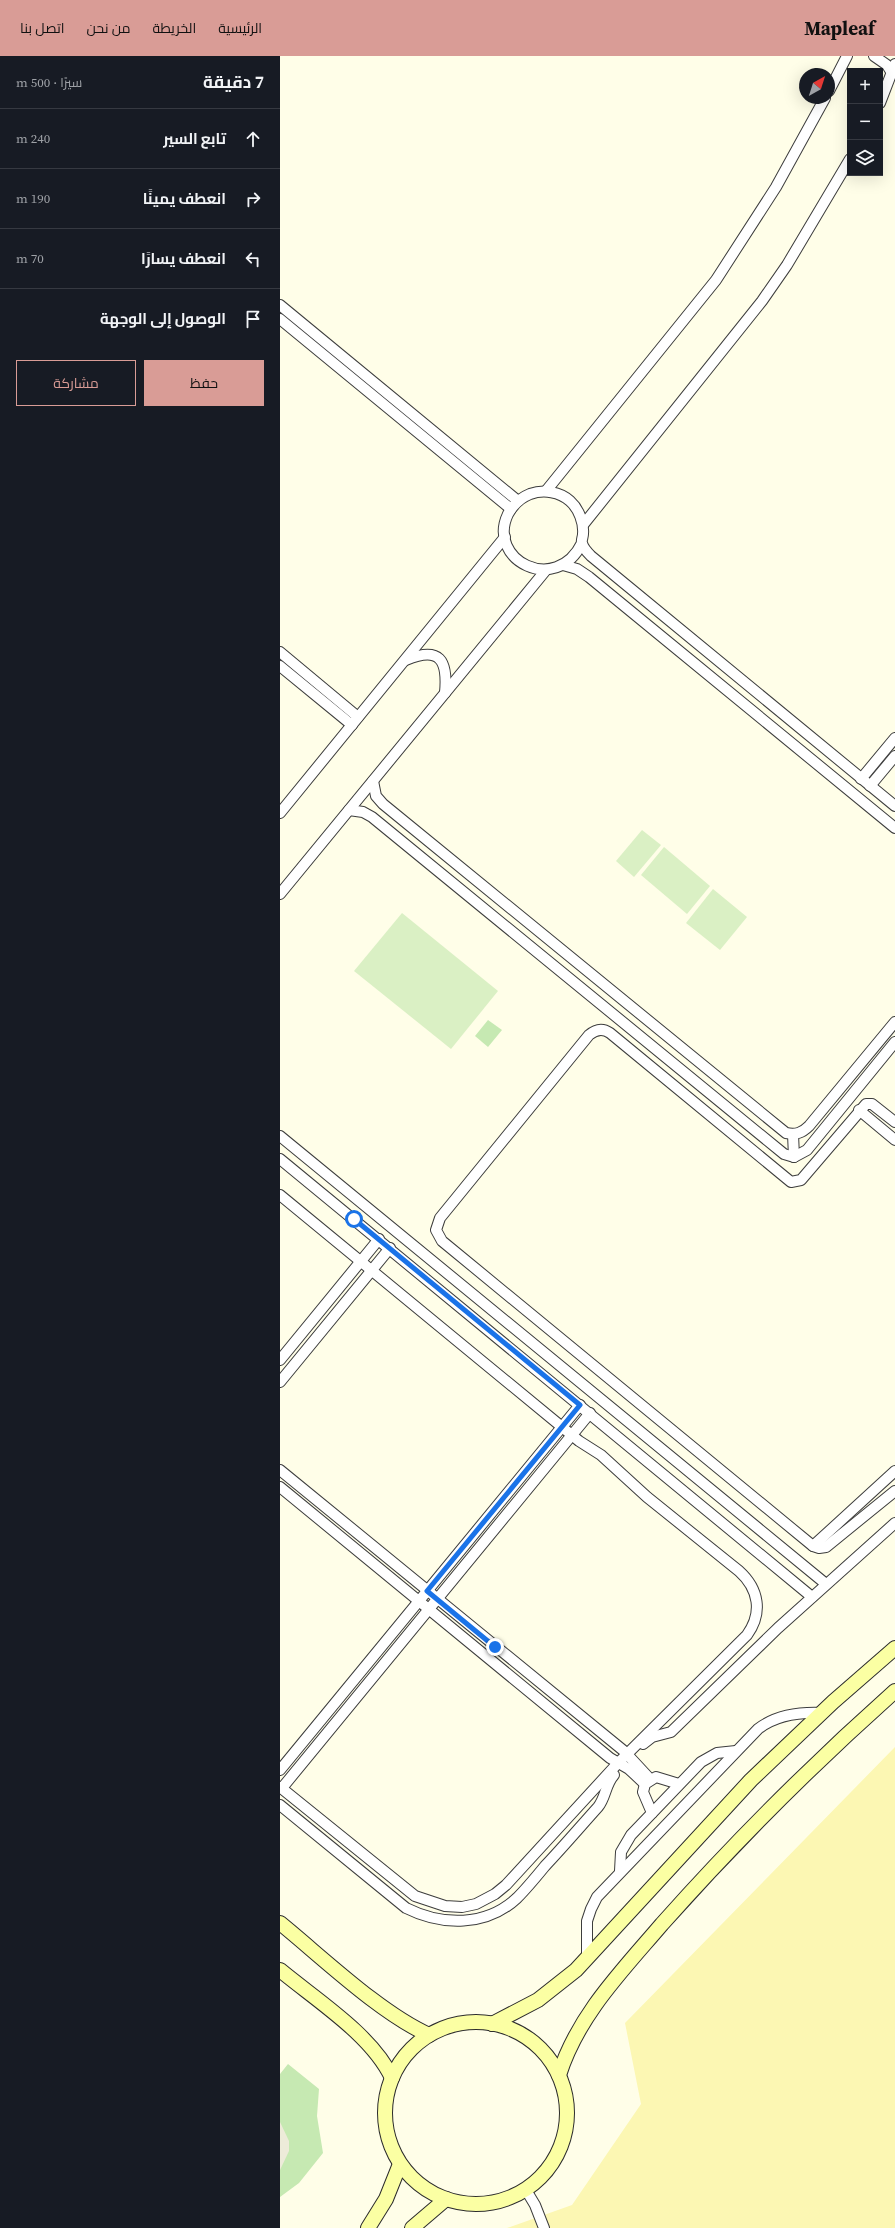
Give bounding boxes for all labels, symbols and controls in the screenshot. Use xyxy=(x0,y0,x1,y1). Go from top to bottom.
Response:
text: Mapleaf xyxy=(804,15,875,41)
text: اتصل بنا xyxy=(20,18,64,38)
text: من نحن xyxy=(86,18,131,38)
text: الخريطة xyxy=(153,18,196,38)
text: الرئيسية xyxy=(218,18,262,38)
north arrow xyxy=(799,68,835,104)
map controls xyxy=(847,68,883,176)
button: + xyxy=(847,68,883,104)
text: 7 دقيقة xyxy=(203,70,264,94)
text: سيرًا · 500 m xyxy=(16,74,82,91)
button: − xyxy=(847,104,883,140)
text: تابع السير xyxy=(163,128,226,149)
icon: ahead xyxy=(242,128,264,150)
text: 240 m xyxy=(16,130,50,147)
button: layers xyxy=(847,140,883,176)
text: انعطف يمينًا xyxy=(143,188,226,209)
icon: right xyxy=(242,188,264,210)
text: 190 m xyxy=(16,190,50,207)
text: انعطف يسارًا xyxy=(141,248,226,269)
icon: left xyxy=(242,248,264,270)
text: 70 m xyxy=(16,250,44,267)
text: الوصول إلى الوجهة xyxy=(100,308,226,329)
icon: arrive xyxy=(242,308,264,330)
button: مشاركة xyxy=(16,360,136,406)
button: حفظ xyxy=(144,360,264,406)
route start xyxy=(345,1210,363,1228)
route end xyxy=(486,1638,504,1656)

